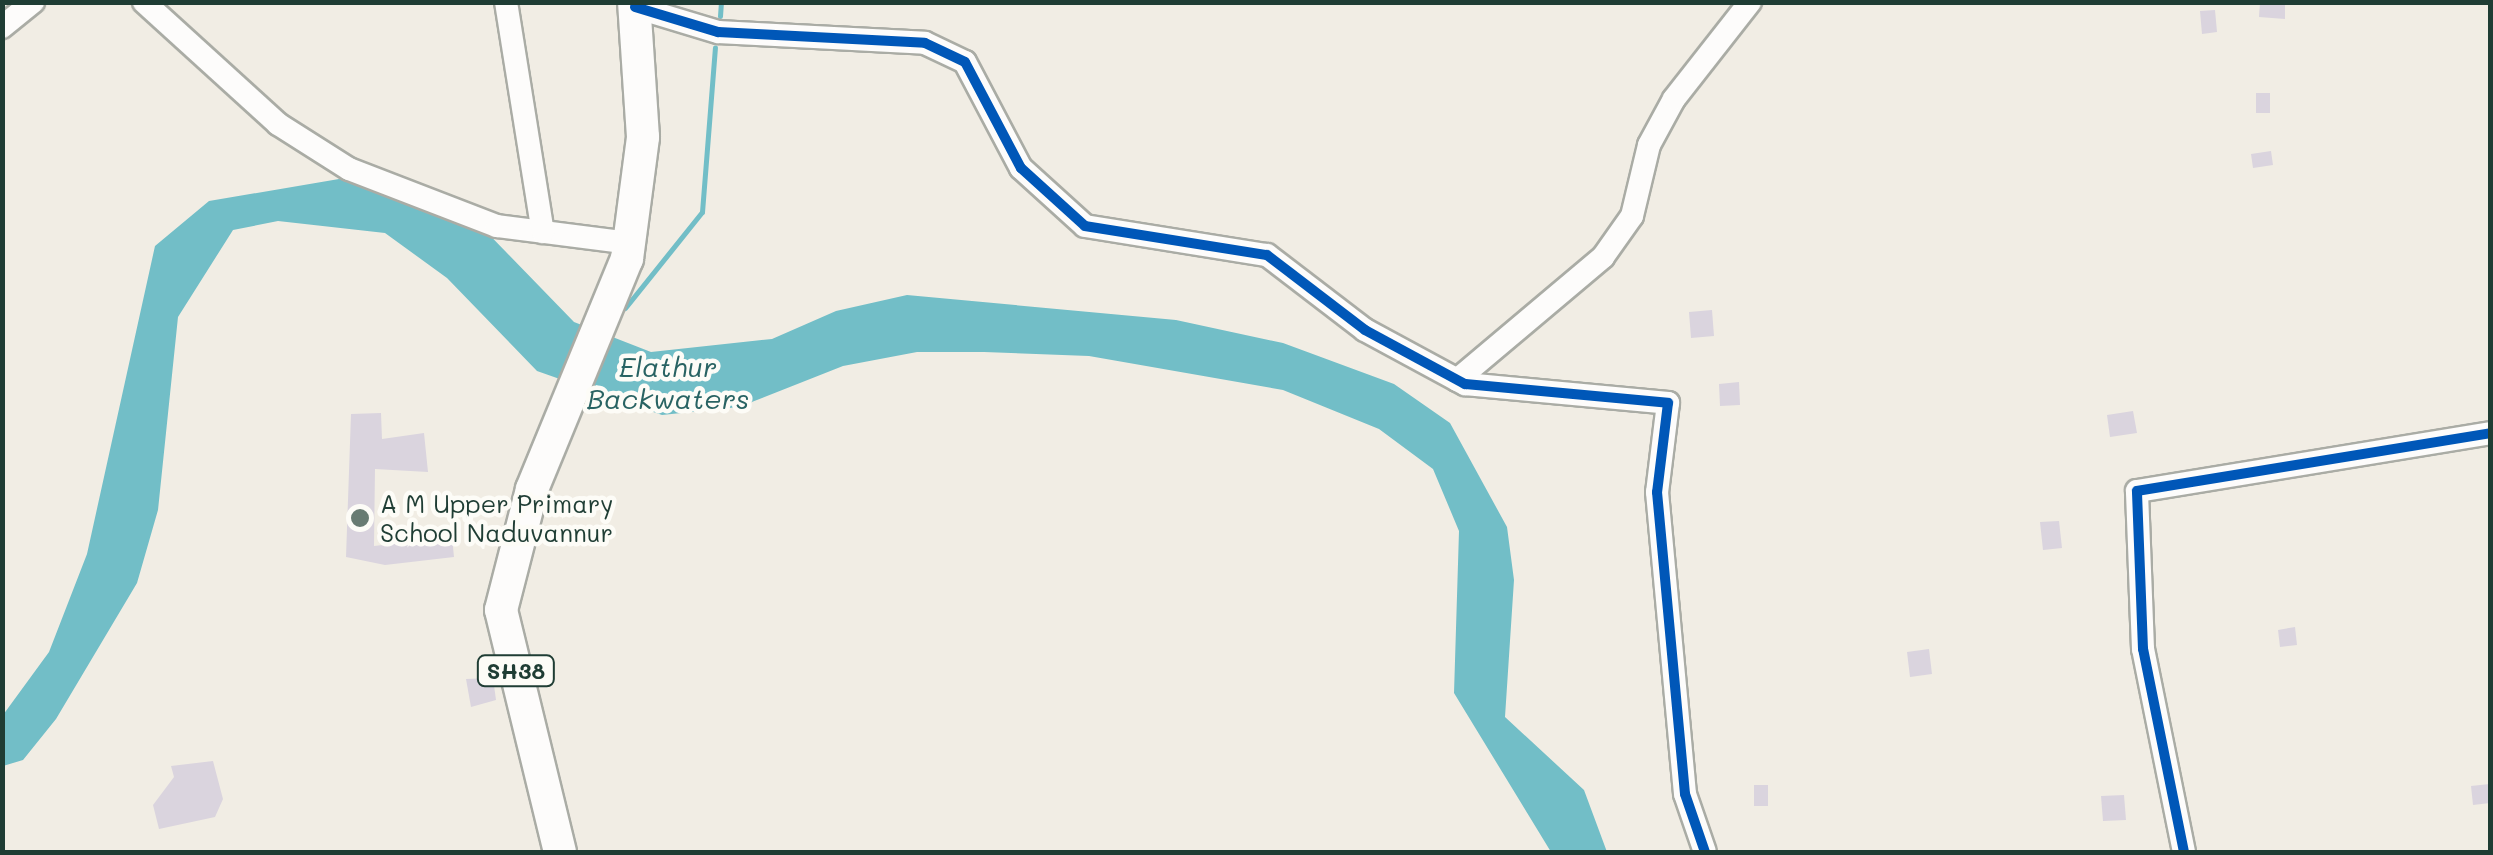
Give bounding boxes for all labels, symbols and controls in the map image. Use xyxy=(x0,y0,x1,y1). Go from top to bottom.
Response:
water label: Elathur Backwaters xyxy=(587,349,749,415)
place label: A M Upper Primary School Naduvannur xyxy=(380,489,613,548)
marker: A M Upper Primary School Naduvannur xyxy=(349,507,371,529)
road number: SH38 xyxy=(476,654,556,688)

